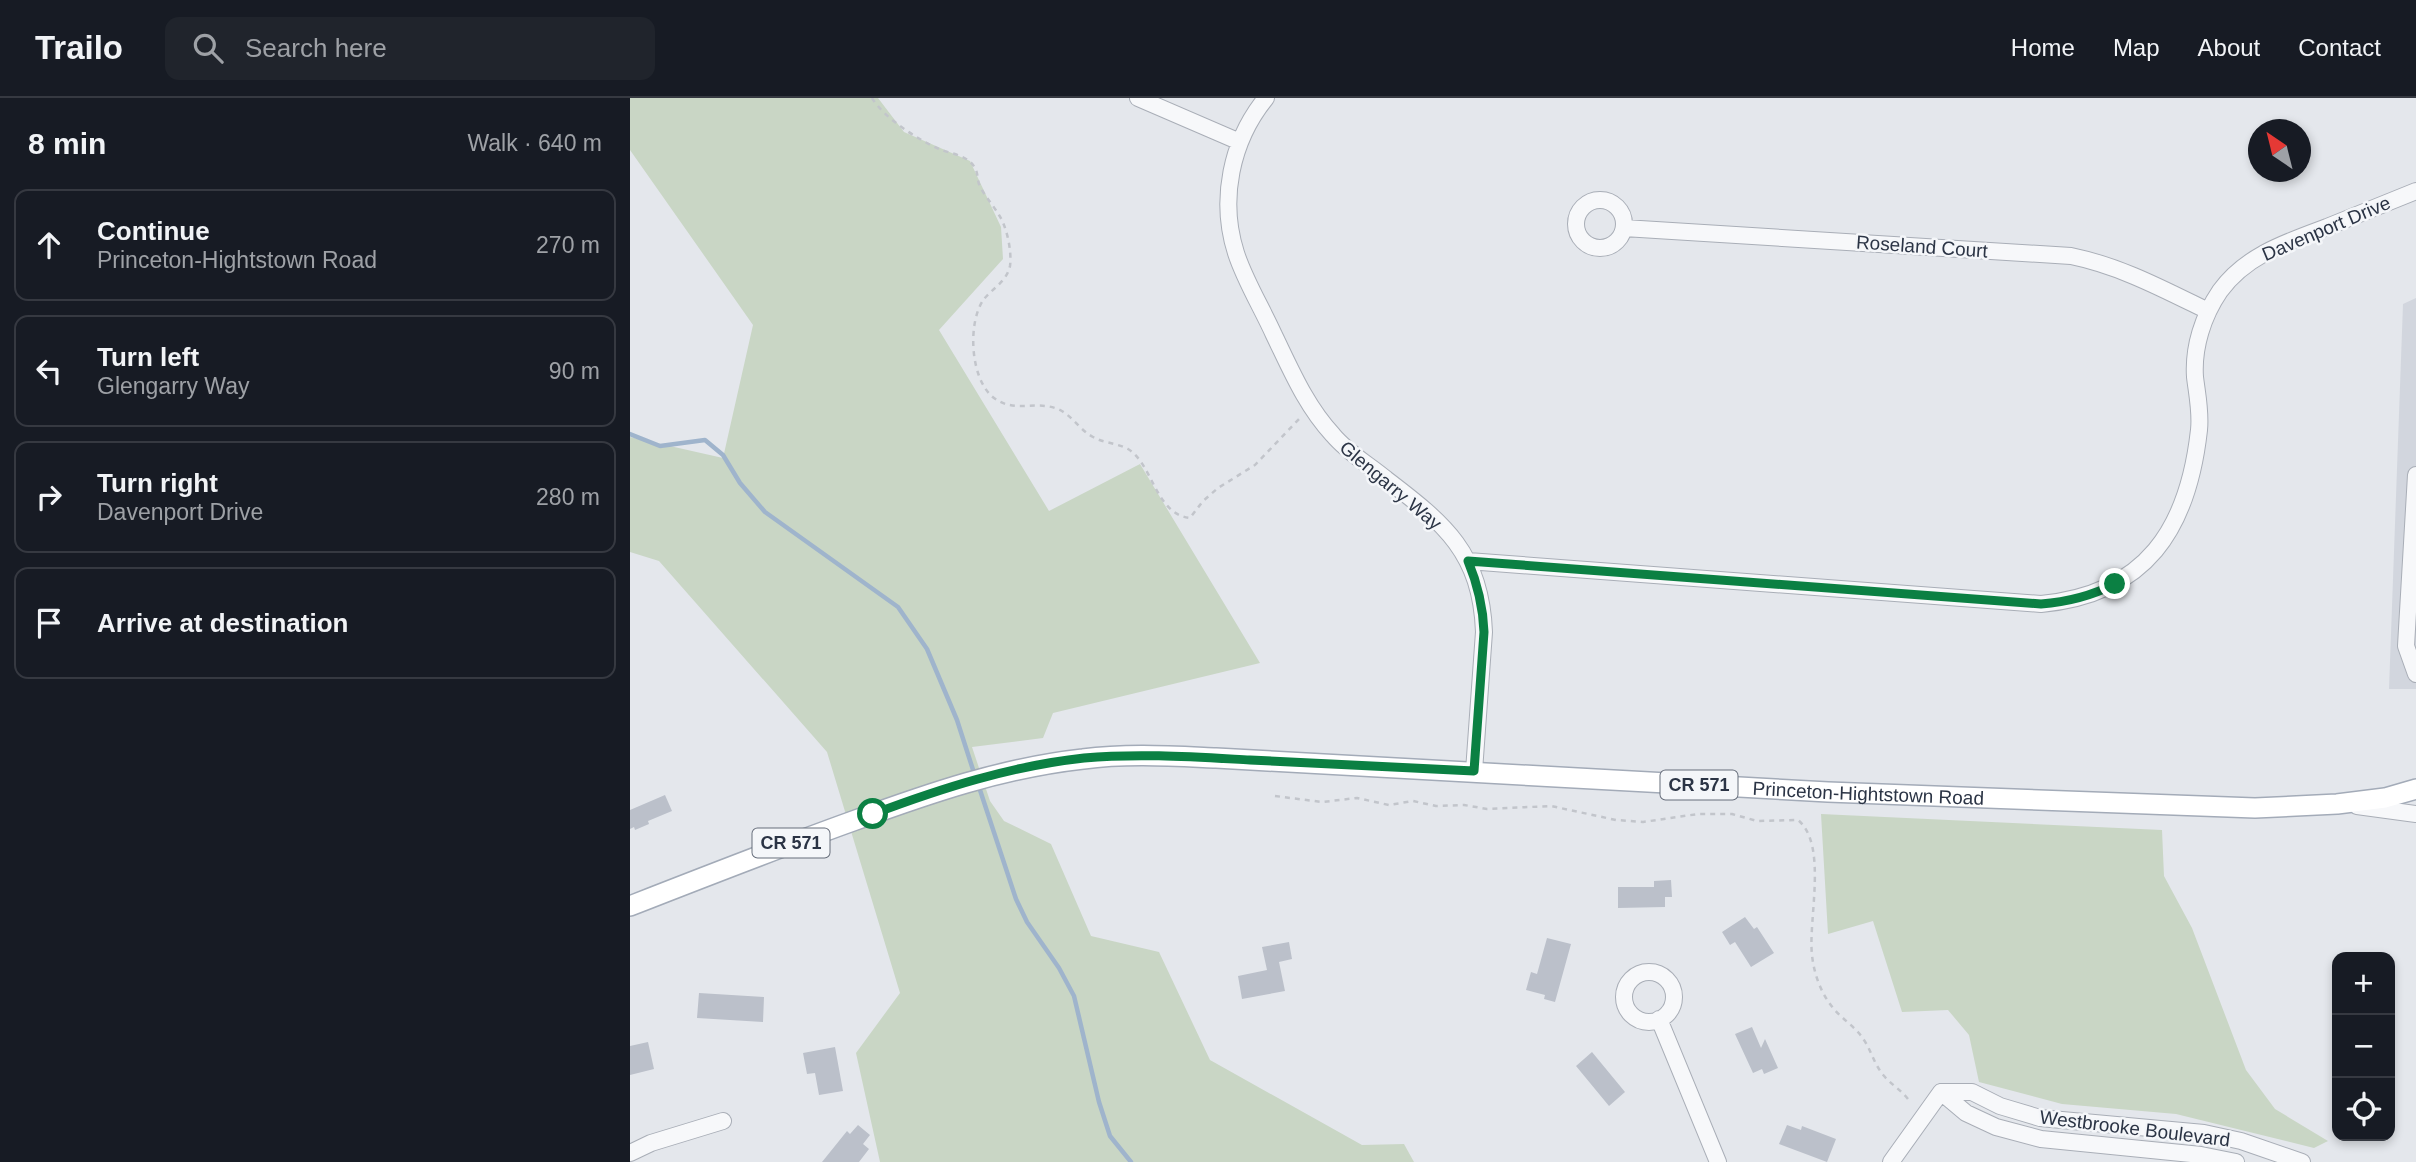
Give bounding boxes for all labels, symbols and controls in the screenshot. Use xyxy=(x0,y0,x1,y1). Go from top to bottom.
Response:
search box xyxy=(165,17,655,80)
text: Trailo xyxy=(35,29,123,66)
icon: search xyxy=(189,29,227,67)
text: Search here xyxy=(245,33,387,63)
text: Home xyxy=(2011,34,2075,61)
text: Map xyxy=(2113,34,2160,61)
text: About xyxy=(2198,34,2260,61)
text: Contact xyxy=(2298,34,2381,61)
north arrow xyxy=(2248,119,2311,182)
text: 8 min xyxy=(28,127,106,160)
text: Walk · 640 m xyxy=(467,130,602,156)
street label: Davenport Drive xyxy=(2259,192,2393,265)
text: Continue xyxy=(97,216,210,246)
icon: ahead xyxy=(30,226,68,264)
street label: Roseland Court xyxy=(1855,231,1989,262)
text: 270 m xyxy=(536,232,600,258)
text: Princeton-Hightstown Road xyxy=(97,247,377,273)
text: Turn left xyxy=(97,342,199,372)
icon: left xyxy=(30,352,68,390)
text: 90 m xyxy=(549,358,600,384)
text: Glengarry Way xyxy=(97,373,250,399)
street label: Glengarry Way xyxy=(1336,437,1446,534)
text: Turn right xyxy=(97,468,218,498)
icon: right xyxy=(30,478,68,516)
text: 280 m xyxy=(536,484,600,510)
text: Davenport Drive xyxy=(97,499,263,525)
route end xyxy=(2099,568,2130,599)
icon: arrive xyxy=(30,604,68,642)
text: Arrive at destination xyxy=(97,608,348,638)
road number: CR 571 xyxy=(1660,770,1738,800)
street label: Princeton-Hightstown Road xyxy=(1752,778,1984,809)
route start xyxy=(857,798,888,829)
road number: CR 571 xyxy=(752,828,830,858)
map controls xyxy=(2332,952,2395,1141)
button: + xyxy=(2332,952,2395,1015)
button: − xyxy=(2332,1015,2395,1078)
button: locate xyxy=(2332,1078,2395,1141)
street label: Westbrooke Boulevard xyxy=(2038,1106,2231,1151)

